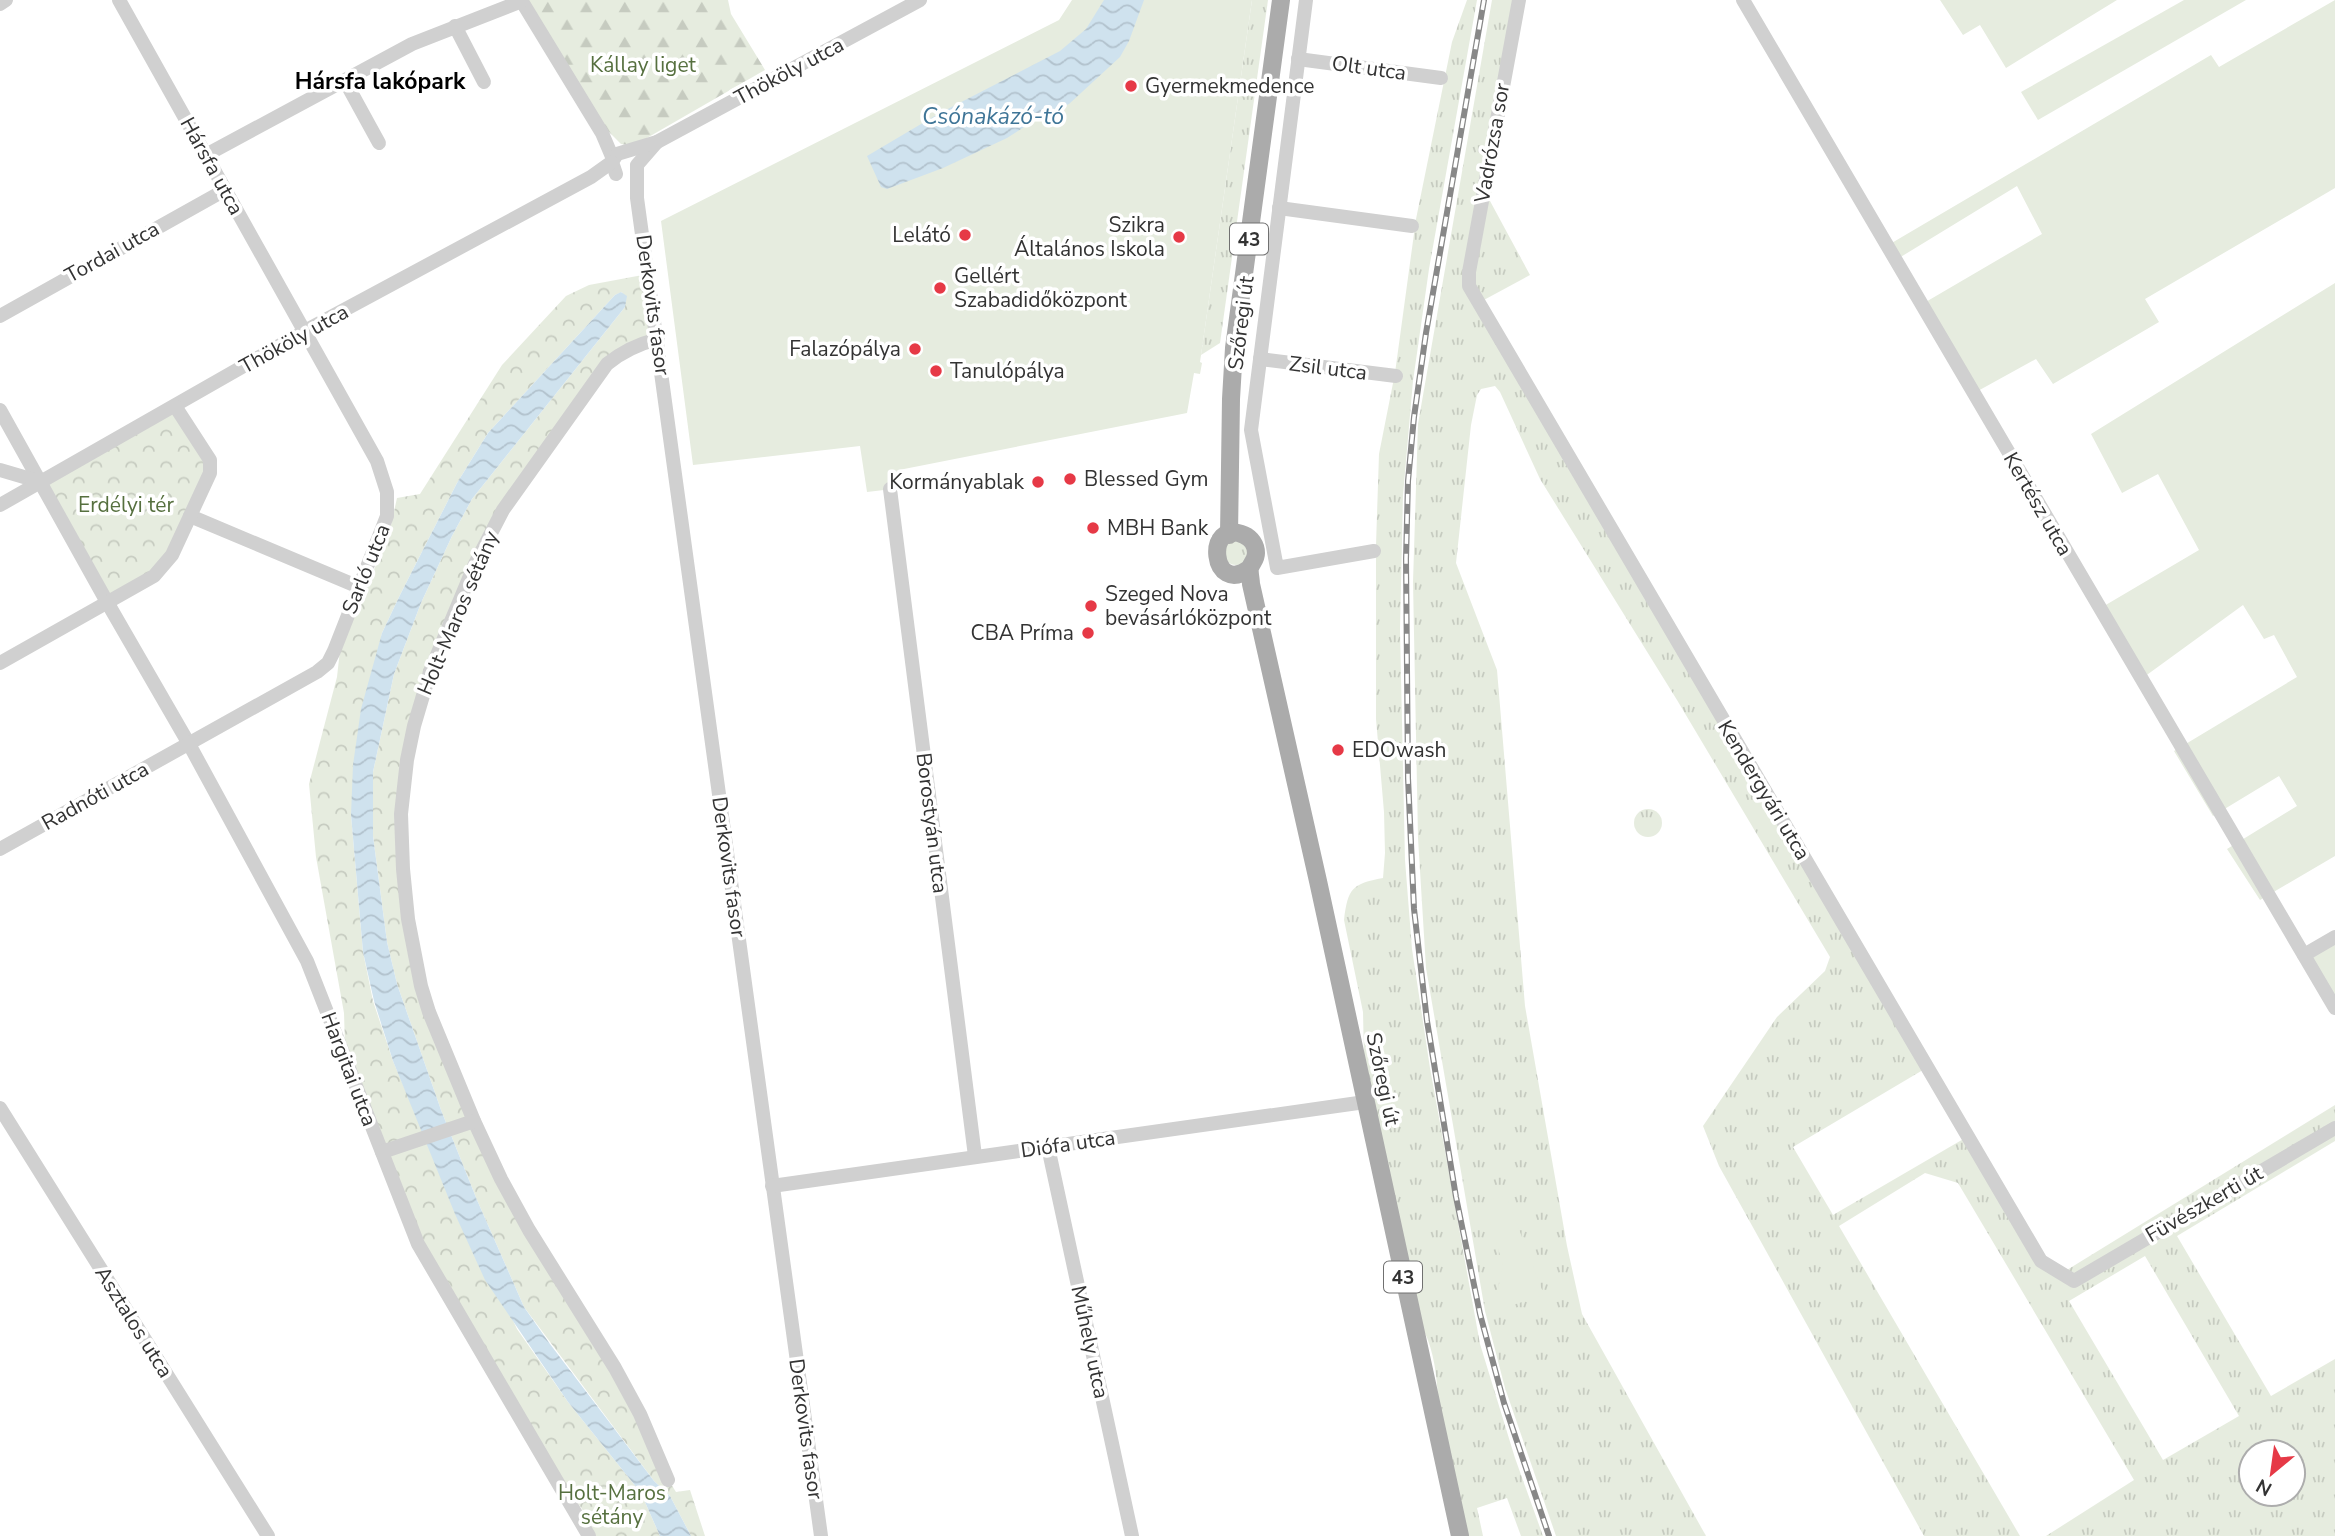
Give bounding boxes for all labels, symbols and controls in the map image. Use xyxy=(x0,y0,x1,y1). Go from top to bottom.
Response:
street label: Thököly utca xyxy=(729,30,849,112)
street label: Olt utca xyxy=(1330,49,1408,87)
park label: Kállay liget xyxy=(590,51,697,79)
district label: Hársfa lakópark xyxy=(295,66,466,97)
place label: Gyermekmedence xyxy=(1145,72,1314,100)
marker: Gyermekmedence xyxy=(1123,78,1139,94)
street label: Vadrózsa sor xyxy=(1468,80,1516,206)
water label: Csónakázó-tó xyxy=(922,101,1064,132)
street label: Hársfa utca xyxy=(174,112,250,220)
place label: Szikra Általános Iskola xyxy=(1014,211,1165,263)
street label: Tordai utca xyxy=(60,215,164,289)
place label: Lelátó xyxy=(892,221,951,249)
road number: 43 xyxy=(1230,224,1268,255)
marker: Lelátó xyxy=(957,227,973,243)
marker: Szikra Általános Iskola xyxy=(1171,229,1187,245)
street label: Derkovits fasor xyxy=(629,233,677,378)
place label: Gellért Szabadidőközpont xyxy=(954,262,1127,314)
street label: Szőregi út xyxy=(1221,274,1261,372)
marker: Gellért Szabadidőközpont xyxy=(932,280,948,296)
street label: Thököly utca xyxy=(235,298,353,380)
place label: Falazópálya xyxy=(789,335,901,363)
marker: Falazópálya xyxy=(907,341,923,357)
street label: Zsil utca xyxy=(1287,349,1369,387)
place label: Tanulópálya xyxy=(950,357,1065,385)
marker: Tanulópálya xyxy=(928,363,944,379)
street label: Kertész utca xyxy=(1997,447,2079,561)
place label: Blessed Gym xyxy=(1084,465,1209,493)
place label: Kormányablak xyxy=(889,468,1024,496)
marker: Blessed Gym xyxy=(1062,471,1078,487)
marker: Kormányablak xyxy=(1030,474,1046,490)
park label: Erdélyi tér xyxy=(78,491,174,519)
place label: MBH Bank xyxy=(1107,514,1209,542)
street label: Sarló utca xyxy=(335,520,397,618)
marker: MBH Bank xyxy=(1085,520,1101,536)
street label: Holt-Maros sétány xyxy=(411,526,505,699)
place label: Szeged Nova bevásárlóközpont xyxy=(1105,580,1272,632)
marker: Szeged Nova bevásárlóközpont xyxy=(1083,598,1099,614)
place label: CBA Príma xyxy=(971,619,1074,647)
marker: CBA Príma xyxy=(1080,625,1096,641)
street label: Kendergyári utca xyxy=(1711,715,1817,865)
place label: EDOwash xyxy=(1352,736,1447,764)
marker: EDOwash xyxy=(1330,742,1346,758)
street label: Borostyán utca xyxy=(909,751,955,895)
street label: Radnóti utca xyxy=(36,755,154,837)
street label: Derkovits fasor xyxy=(705,795,753,940)
street label: Hargitai utca xyxy=(314,1008,384,1130)
street label: Szőregi út xyxy=(1359,1030,1407,1129)
street label: Diófa utca xyxy=(1019,1124,1117,1164)
street label: Füvészkerti út xyxy=(2140,1159,2268,1249)
street label: Asztalos utca xyxy=(89,1261,179,1383)
road number: 43 xyxy=(1384,1261,1422,1292)
street label: Műhely utca xyxy=(1064,1283,1116,1401)
street label: Derkovits fasor xyxy=(782,1357,830,1502)
north arrow xyxy=(2237,1438,2307,1508)
text: N xyxy=(2252,1472,2277,1502)
park label: Holt-Maros sétány xyxy=(558,1479,666,1531)

